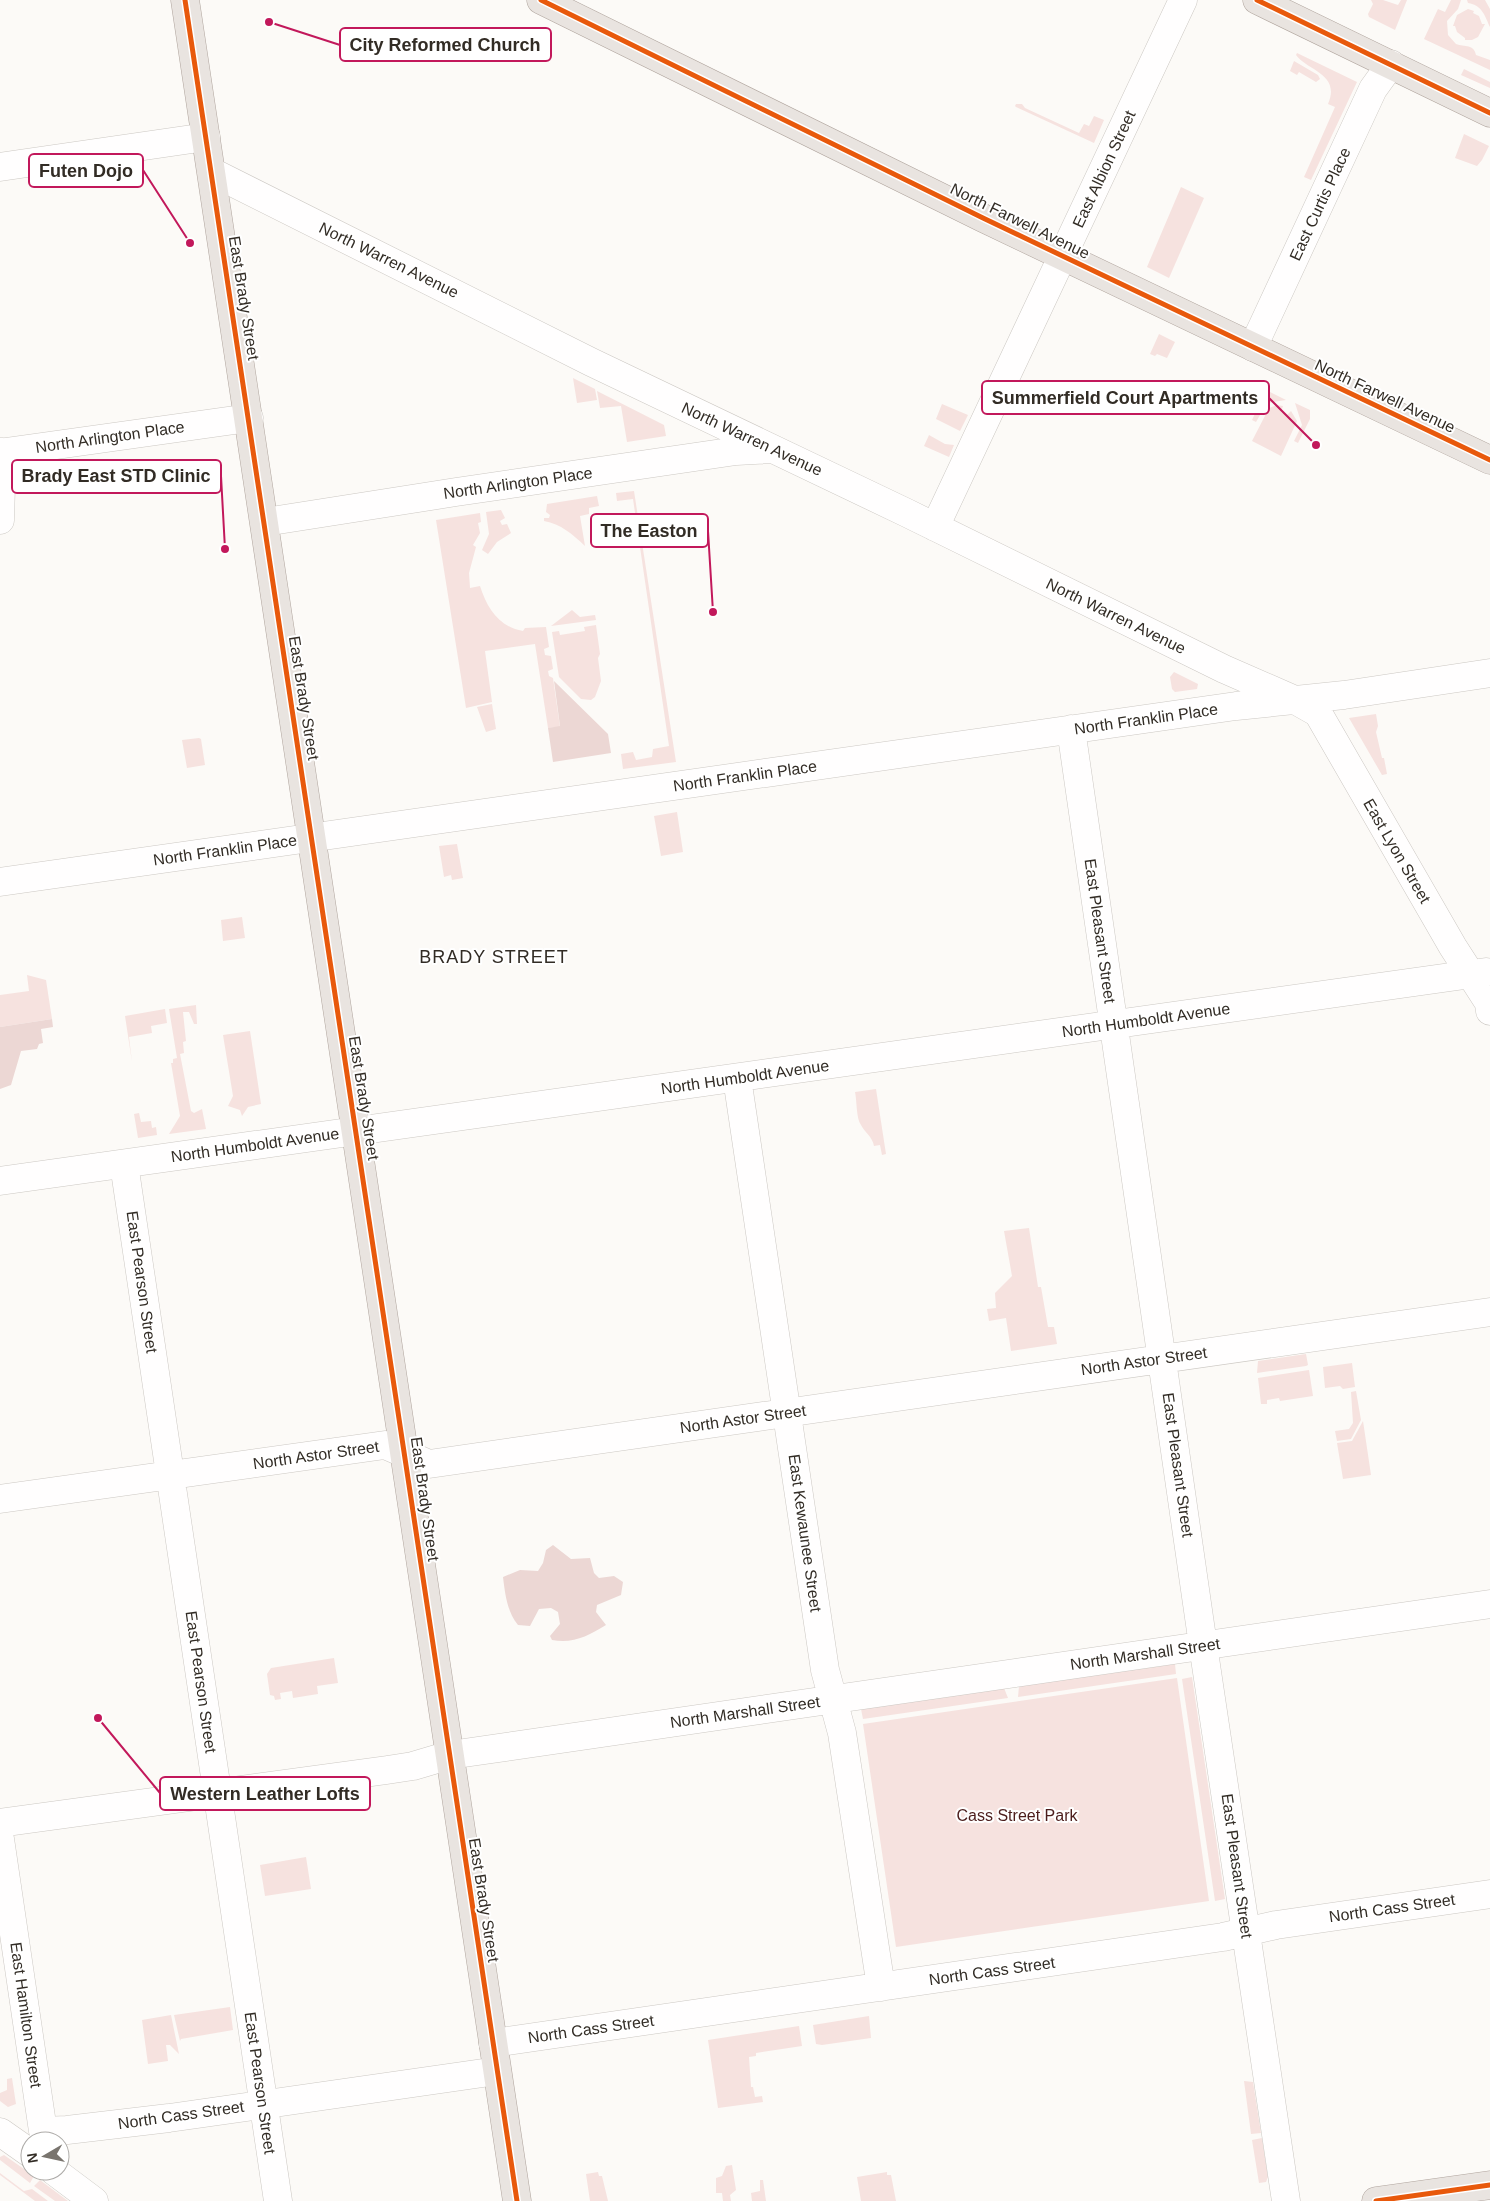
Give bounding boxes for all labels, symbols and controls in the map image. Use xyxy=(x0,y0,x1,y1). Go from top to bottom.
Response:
callout: City Reformed Church xyxy=(340,28,551,61)
text: City Reformed Church xyxy=(349,35,541,55)
street label: East Albion Street xyxy=(1069,107,1139,230)
street label: East Curtis Place xyxy=(1286,145,1354,263)
callout: Futen Dojo xyxy=(29,154,143,187)
text: Futen Dojo xyxy=(39,161,133,181)
street label: North Farwell Avenue xyxy=(948,180,1092,262)
street label: North Warren Avenue xyxy=(317,219,462,301)
street label: East Brady Street xyxy=(226,235,262,362)
street label: North Farwell Avenue xyxy=(1312,356,1458,436)
callout: Summerfield Court Apartments xyxy=(982,381,1269,414)
text: Summerfield Court Apartments xyxy=(992,388,1258,408)
street label: North Warren Avenue xyxy=(679,399,825,479)
street label: North Arlington Place xyxy=(34,418,186,456)
callout: Brady East STD Clinic xyxy=(12,460,221,493)
street label: North Arlington Place xyxy=(442,464,594,502)
text: Brady East STD Clinic xyxy=(21,466,211,486)
callout: The Easton xyxy=(591,514,708,547)
text: The Easton xyxy=(600,521,698,541)
street label: North Warren Avenue xyxy=(1044,575,1189,657)
street label: East Brady Street xyxy=(286,635,322,762)
street label: North Franklin Place xyxy=(1073,700,1219,738)
street label: North Franklin Place xyxy=(672,757,818,795)
street label: East Lyon Street xyxy=(1360,796,1434,907)
street label: North Franklin Place xyxy=(152,831,298,869)
street label: East Pleasant Street xyxy=(1081,858,1119,1005)
district label: BRADY STREET xyxy=(419,947,569,967)
street label: North Humboldt Avenue xyxy=(1061,1000,1231,1040)
street label: East Brady Street xyxy=(346,1035,382,1162)
street label: North Humboldt Avenue xyxy=(660,1057,830,1097)
street label: North Humboldt Avenue xyxy=(170,1125,340,1165)
street label: East Pearson Street xyxy=(124,1210,160,1355)
street label: North Astor Street xyxy=(1080,1344,1209,1378)
street label: East Pleasant Street xyxy=(1159,1392,1197,1539)
street label: North Astor Street xyxy=(679,1402,808,1436)
street label: East Brady Street xyxy=(408,1436,442,1563)
street label: North Astor Street xyxy=(252,1438,381,1472)
street label: East Kewaunee Street xyxy=(786,1453,825,1614)
street label: East Pearson Street xyxy=(183,1610,219,1755)
street label: North Marshall Street xyxy=(1069,1635,1222,1673)
street label: North Marshall Street xyxy=(669,1693,822,1731)
callout: Western Leather Lofts xyxy=(160,1777,370,1810)
text: Western Leather Lofts xyxy=(170,1784,360,1804)
street label: East Pleasant Street xyxy=(1218,1793,1256,1940)
park label: Cass Street Park xyxy=(957,1807,1078,1824)
street label: East Brady Street xyxy=(466,1837,502,1964)
street label: North Cass Street xyxy=(1328,1891,1457,1925)
street label: East Hamilton Street xyxy=(7,1941,45,2089)
street label: North Cass Street xyxy=(928,1954,1057,1988)
street label: East Pearson Street xyxy=(242,2011,278,2156)
street label: North Cass Street xyxy=(527,2012,656,2046)
street label: North Cass Street xyxy=(117,2098,246,2132)
north arrow xyxy=(20,2131,70,2181)
text: N xyxy=(23,2152,41,2164)

